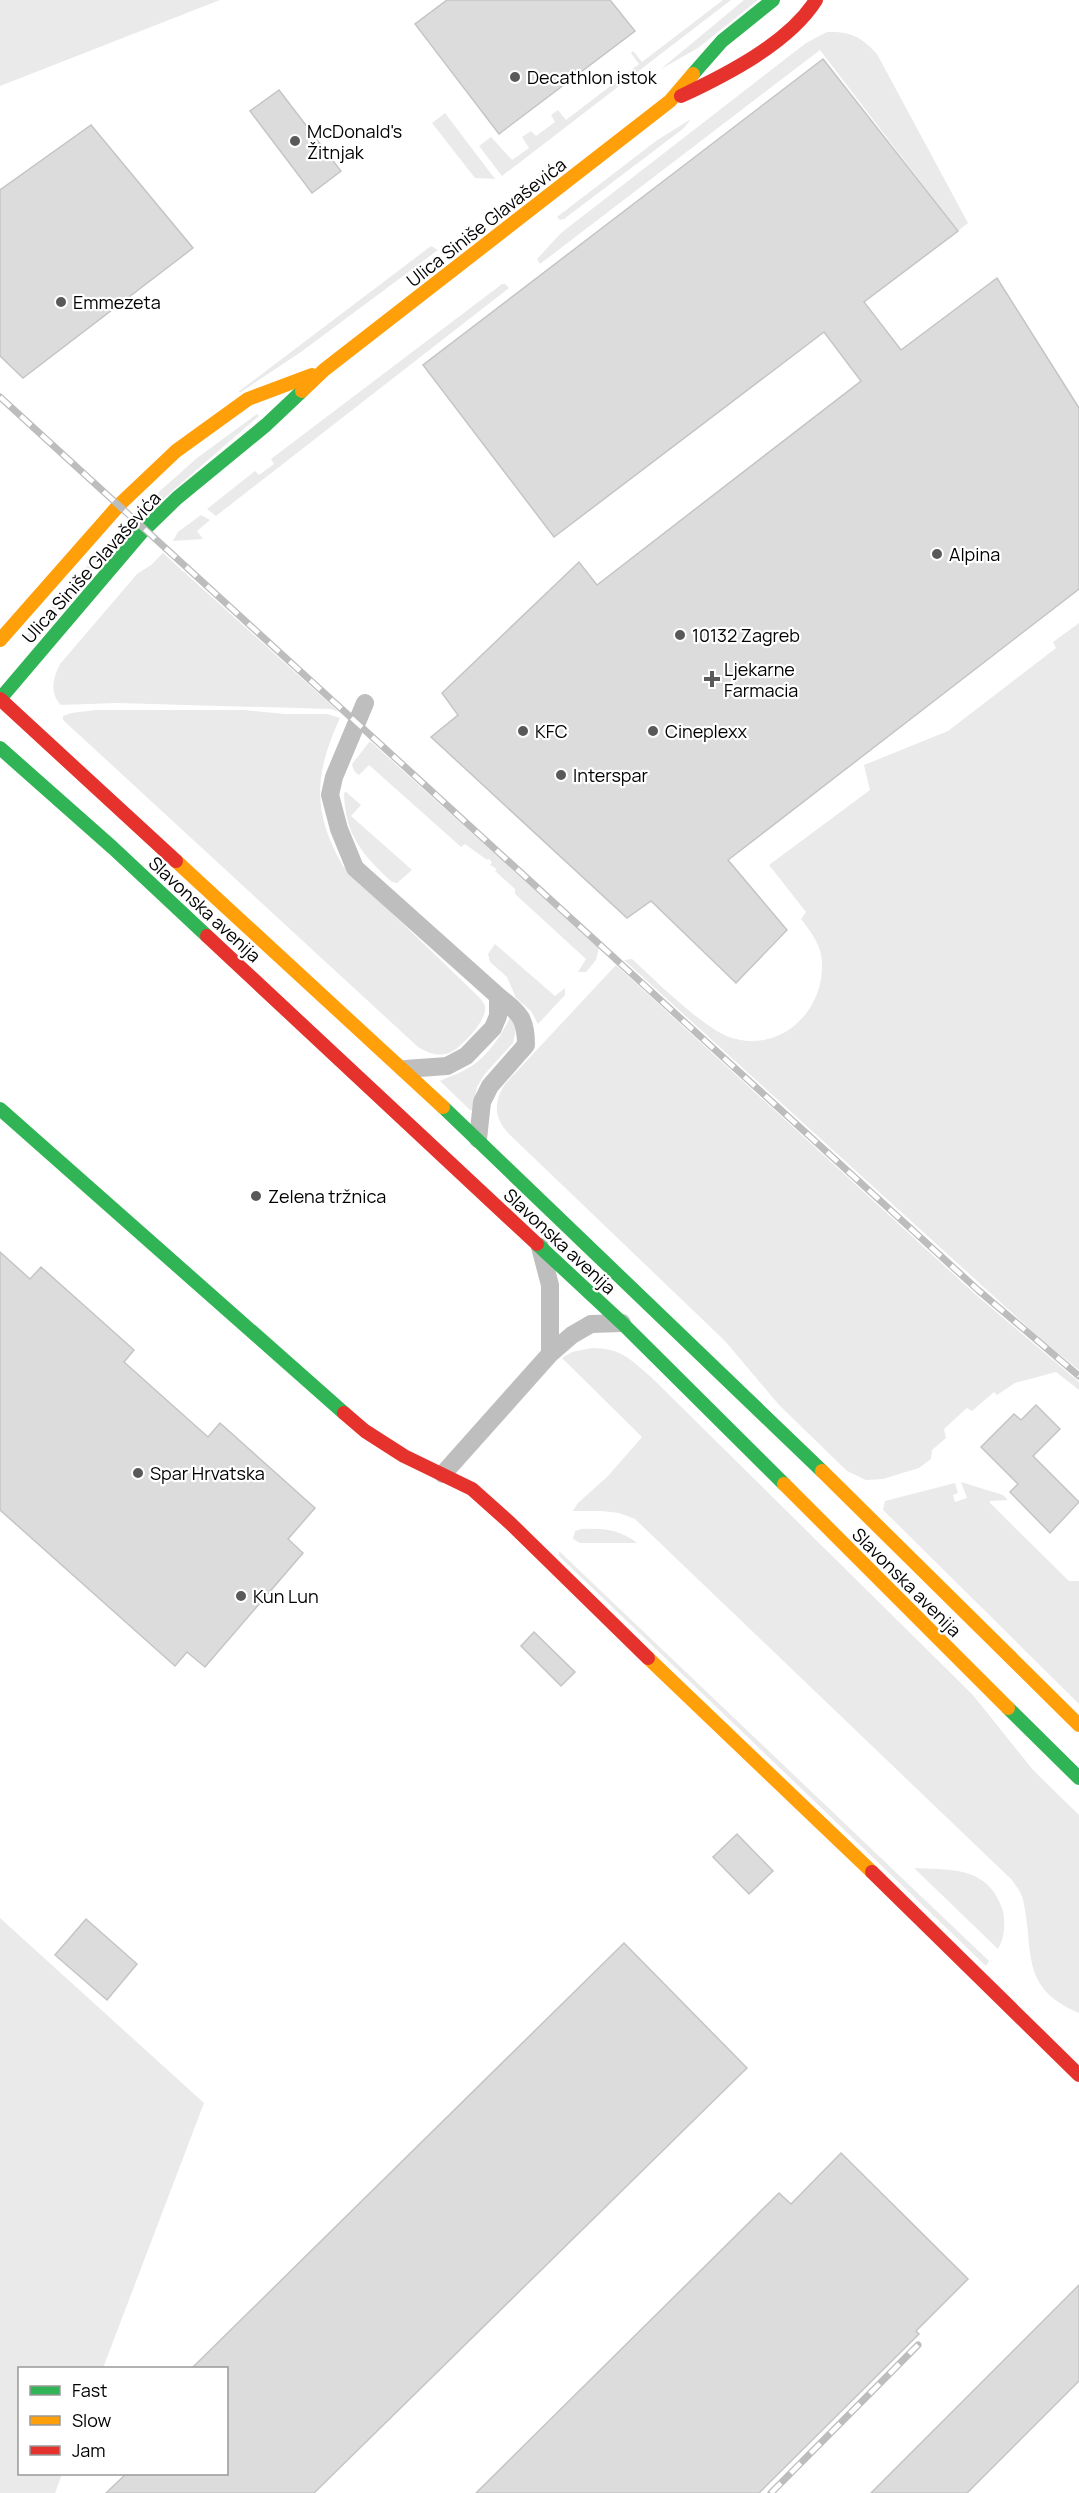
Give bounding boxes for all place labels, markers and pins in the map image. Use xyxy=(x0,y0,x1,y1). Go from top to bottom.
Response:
place label: Decathlon istok xyxy=(527,65,658,89)
marker: Decathlon istok xyxy=(508,70,522,84)
place label: McDonald's Žitnjak xyxy=(307,119,402,164)
marker: McDonald's Žitnjak xyxy=(288,134,302,148)
place label: Emmezeta xyxy=(73,290,161,314)
marker: Emmezeta xyxy=(54,295,68,309)
place label: Alpina xyxy=(949,542,1000,566)
marker: Alpina xyxy=(930,547,944,561)
place label: 10132 Zagreb xyxy=(692,623,800,647)
marker: 10132 Zagreb xyxy=(673,628,687,642)
place label: Ljekarne Farmacia xyxy=(724,657,798,702)
marker: Ljekarne Farmacia xyxy=(705,672,719,686)
place label: KFC xyxy=(535,719,568,743)
place label: Cineplexx xyxy=(665,719,747,743)
marker: KFC xyxy=(516,724,530,738)
marker: Cineplexx xyxy=(646,724,660,738)
place label: Interspar xyxy=(573,763,648,787)
marker: Interspar xyxy=(554,768,568,782)
place label: Zelena tržnica xyxy=(268,1184,386,1208)
marker: Zelena tržnica xyxy=(249,1189,263,1203)
place label: Spar Hrvatska xyxy=(150,1461,265,1485)
marker: Spar Hrvatska xyxy=(131,1466,145,1480)
place label: Kun Lun xyxy=(253,1584,319,1608)
marker: Kun Lun xyxy=(234,1589,248,1603)

